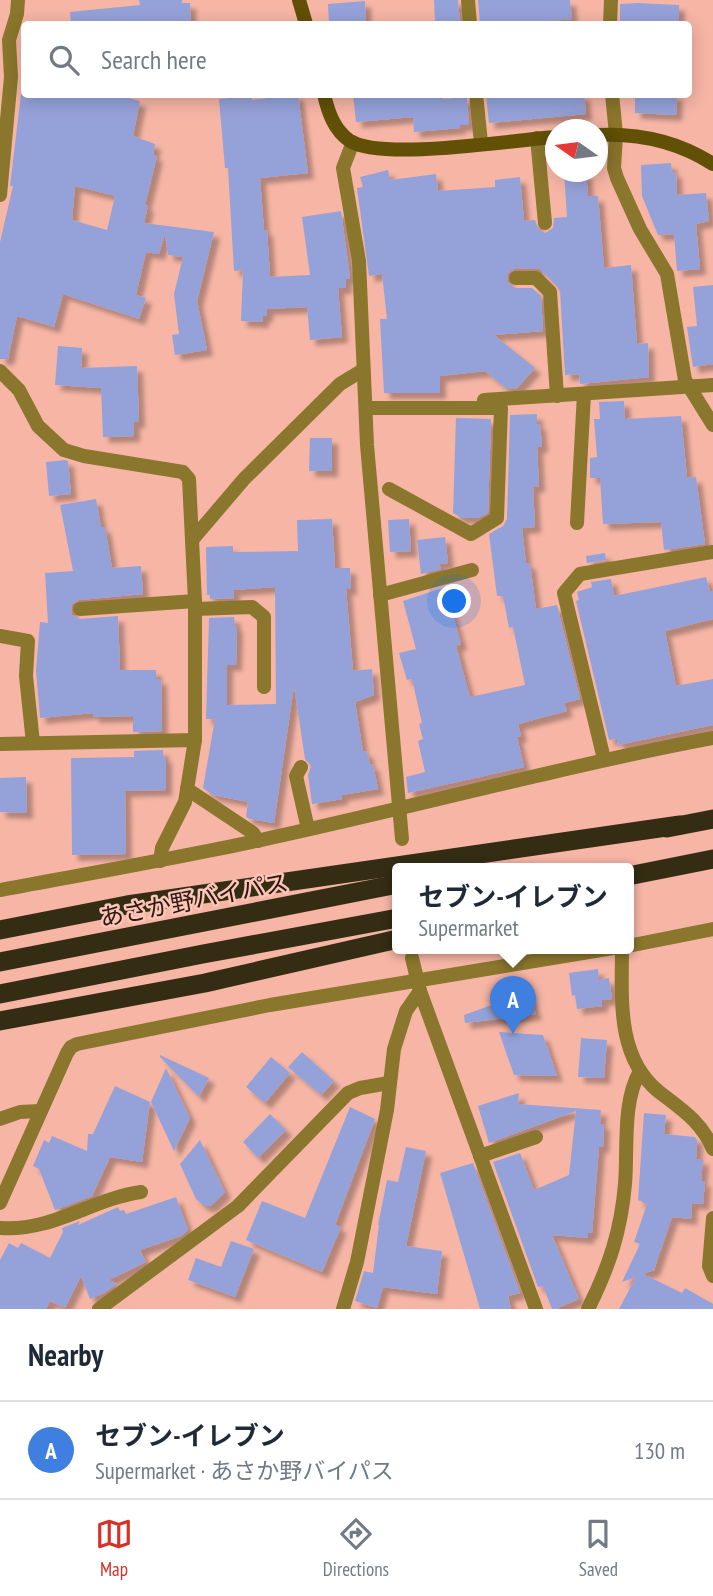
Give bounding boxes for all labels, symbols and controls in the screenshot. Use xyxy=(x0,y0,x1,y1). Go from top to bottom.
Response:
search box xyxy=(21,21,692,98)
icon: search xyxy=(45,41,83,79)
text: Search here xyxy=(101,43,207,76)
north arrow xyxy=(545,119,608,182)
your location xyxy=(437,584,471,618)
popup xyxy=(392,863,634,954)
street label: あさか野バイパス xyxy=(97,867,291,933)
text: セブン-イレブン xyxy=(418,880,608,913)
text: Supermarket xyxy=(418,913,519,942)
pin: A xyxy=(490,976,536,1034)
text: Nearby xyxy=(28,1335,103,1374)
text: セブン-イレブン xyxy=(95,1419,285,1452)
text: A xyxy=(45,1436,57,1465)
text: 130 m xyxy=(634,1436,685,1465)
text: Supermarket · あさか野バイパス xyxy=(95,1456,394,1485)
tab: Map xyxy=(95,1515,133,1581)
tab: Directions xyxy=(323,1515,389,1581)
tab: Saved xyxy=(579,1515,618,1581)

